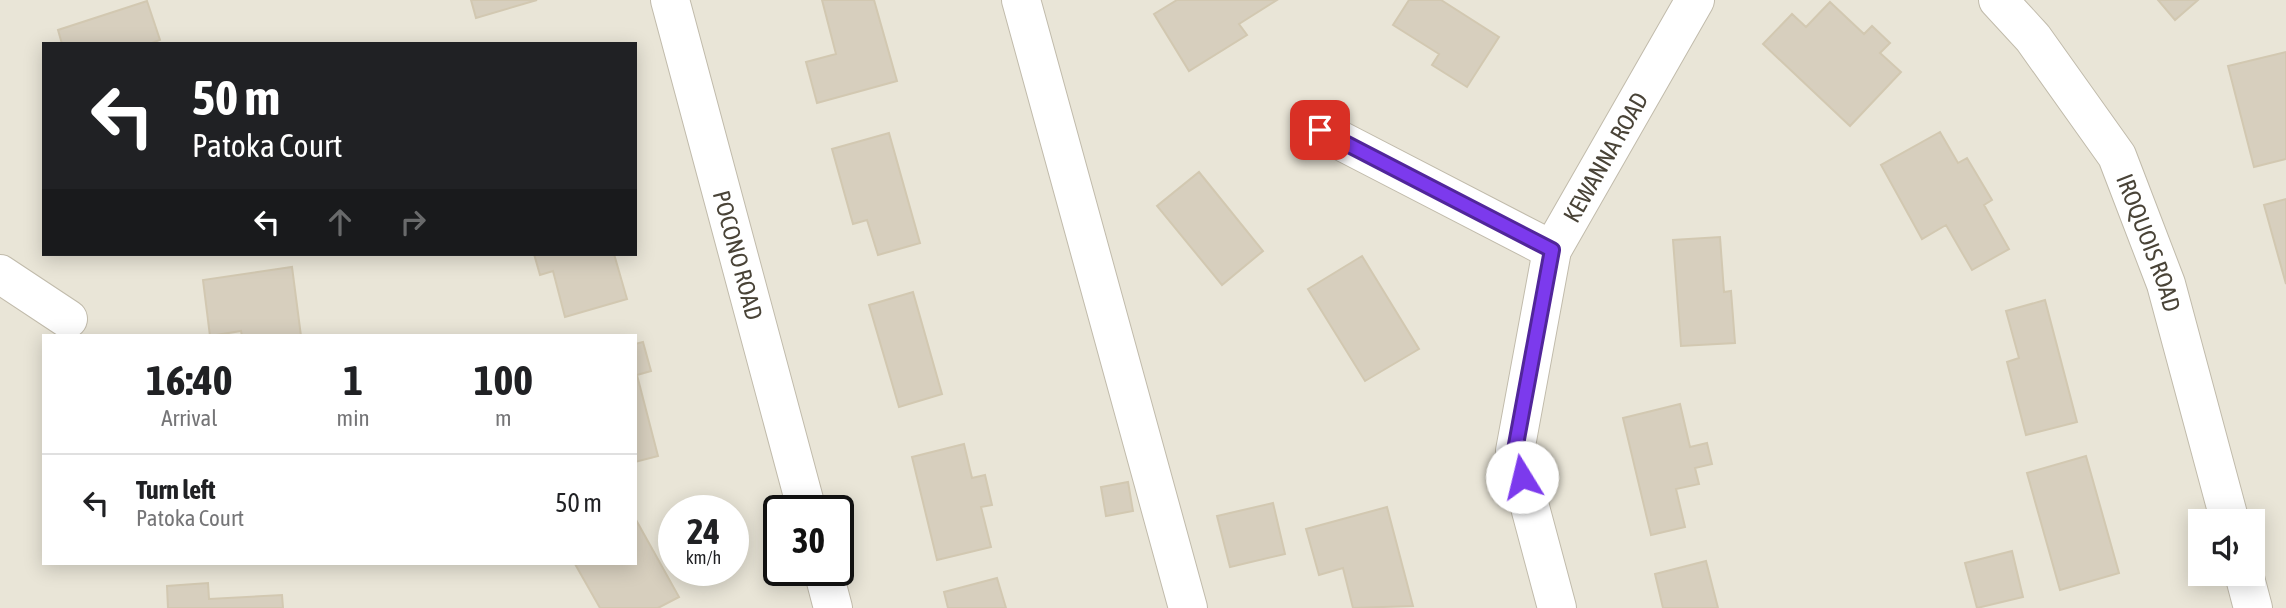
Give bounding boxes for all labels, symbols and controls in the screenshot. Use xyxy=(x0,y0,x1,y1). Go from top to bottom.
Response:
text: 50 m xyxy=(192,69,280,125)
icon: left xyxy=(77,70,168,161)
street label: KEWANNA ROAD xyxy=(1557,87,1653,227)
pin xyxy=(1290,100,1350,160)
icon: arrive xyxy=(1301,111,1339,149)
text: Patoka Court xyxy=(192,127,342,164)
street label: IROQUOIS ROAD xyxy=(2112,170,2186,314)
street label: POCONO ROAD xyxy=(708,187,769,323)
icon: left xyxy=(248,203,286,241)
icon: ahead xyxy=(321,203,359,241)
icon: right xyxy=(394,203,432,241)
text: 16:40 xyxy=(146,356,233,404)
text: 1 xyxy=(343,356,363,404)
text: 100 xyxy=(474,356,533,404)
text: Arrival xyxy=(161,405,217,431)
text: min xyxy=(337,405,370,431)
text: m xyxy=(495,405,512,431)
position arrow xyxy=(1485,440,1559,514)
text: Turn left xyxy=(136,475,216,505)
icon: left xyxy=(77,484,115,522)
text: 50 m xyxy=(555,488,602,518)
speed limit sign: 30 xyxy=(763,495,854,586)
text: Patoka Court xyxy=(136,505,244,531)
map controls xyxy=(2188,509,2265,586)
button: sound xyxy=(2188,509,2265,586)
text: 24 xyxy=(687,511,720,551)
text: km/h xyxy=(686,547,721,568)

